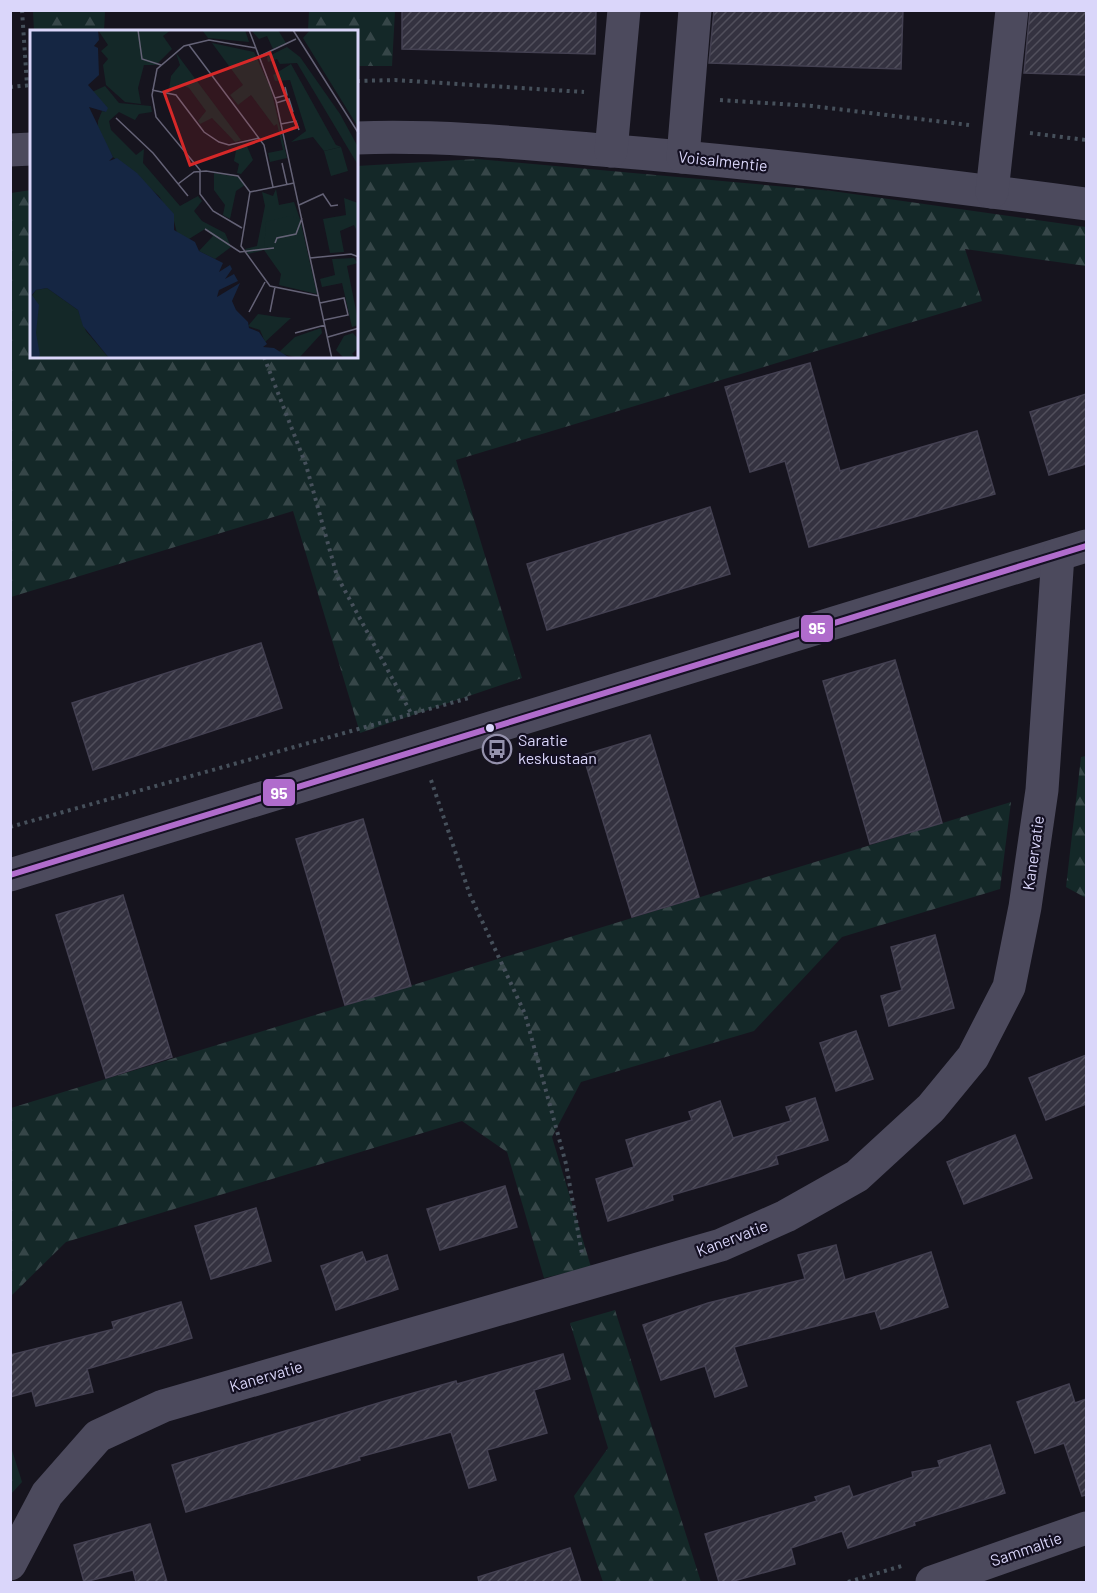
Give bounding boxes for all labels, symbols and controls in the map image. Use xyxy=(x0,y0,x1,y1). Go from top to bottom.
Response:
inset map xyxy=(30,30,358,358)
street label: Voisalmentie xyxy=(677,146,769,175)
line badge: 95 xyxy=(800,614,834,643)
text: 95 xyxy=(808,618,826,637)
unlabelled marker xyxy=(484,722,496,734)
place label: Saratie keskustaan xyxy=(518,730,597,767)
bus stop icon: Saratie keskustaan xyxy=(481,733,513,765)
line badge: 95 xyxy=(262,778,296,807)
text: 95 xyxy=(270,783,288,802)
street label: Kanervatie xyxy=(1018,814,1047,892)
street label: Kanervatie xyxy=(693,1215,770,1260)
street label: Kanervatie xyxy=(227,1356,305,1395)
street label: Sammaltie xyxy=(988,1527,1064,1570)

